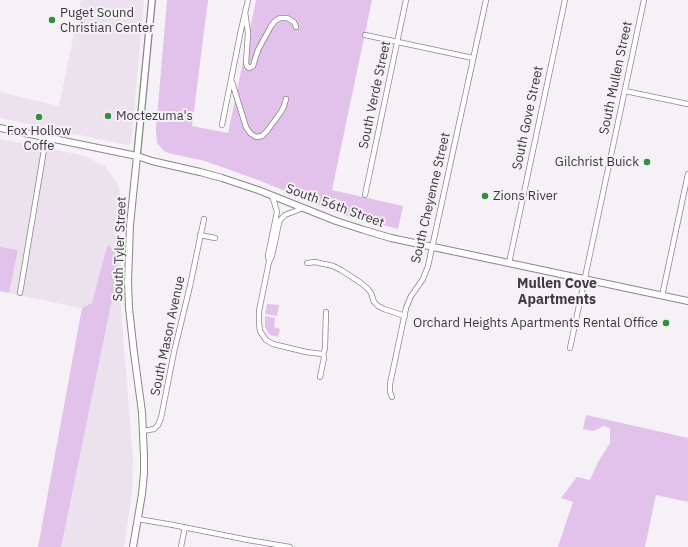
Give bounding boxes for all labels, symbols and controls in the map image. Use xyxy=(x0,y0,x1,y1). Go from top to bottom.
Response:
place label: Puget Sound Christian Center xyxy=(60,5,154,36)
marker: Puget Sound Christian Center xyxy=(47,15,57,25)
street label: South Mullen Street xyxy=(596,20,636,136)
street label: South Verde Street xyxy=(356,40,394,150)
street label: South Gove Street xyxy=(509,65,547,171)
place label: Moctezuma's xyxy=(116,108,193,124)
marker: Moctezuma's xyxy=(103,111,113,121)
marker: Fox Hollow Coffe xyxy=(34,112,44,122)
place label: Fox Hollow Coffe xyxy=(7,123,71,154)
street label: South Cheyenne Street xyxy=(408,131,454,265)
place label: Gilchrist Buick xyxy=(555,154,639,170)
marker: Gilchrist Buick xyxy=(642,157,652,167)
street label: South 56th Street xyxy=(284,181,386,231)
place label: Zions River xyxy=(493,188,558,204)
marker: Zions River xyxy=(480,191,490,201)
street label: South Tyler Street xyxy=(110,196,130,302)
street label: South Mason Avenue xyxy=(148,275,188,397)
district label: Mullen Cove Apartments xyxy=(517,276,597,308)
place label: Orchard Heights Apartments Rental Office xyxy=(413,315,658,331)
marker: Orchard Heights Apartments Rental Office xyxy=(661,318,671,328)

